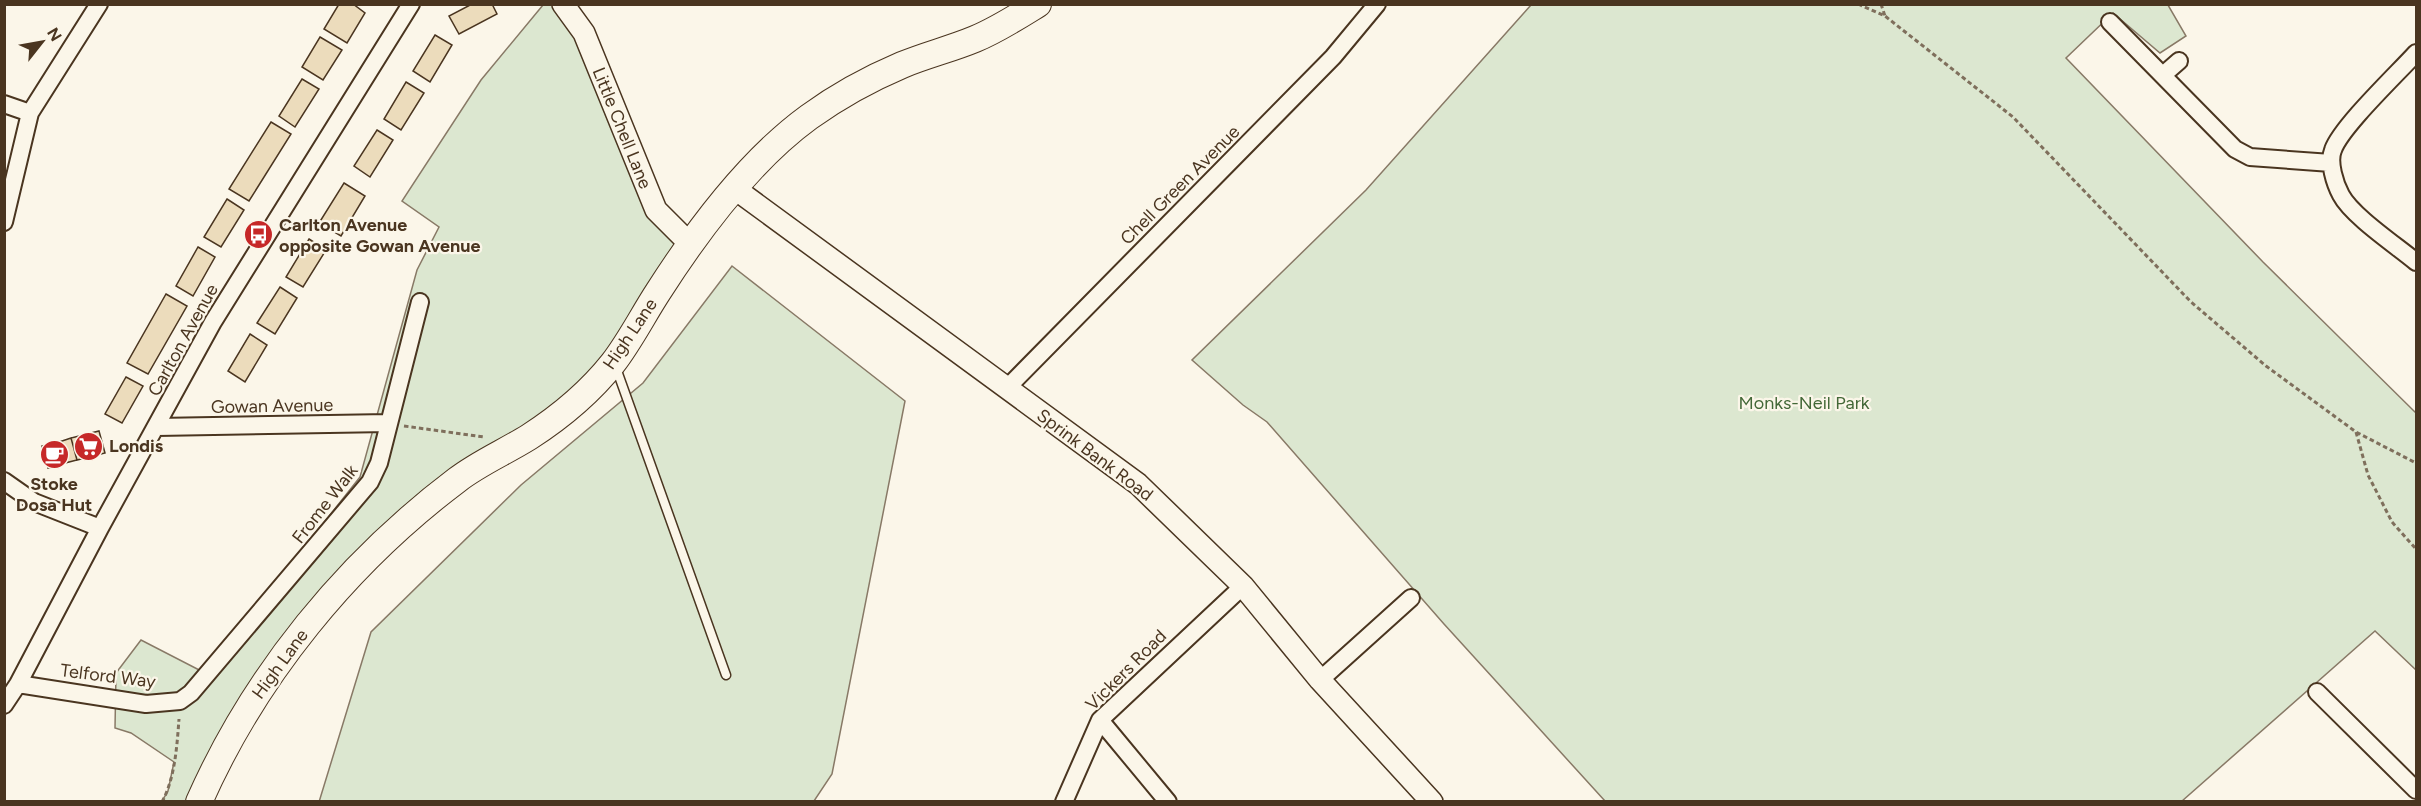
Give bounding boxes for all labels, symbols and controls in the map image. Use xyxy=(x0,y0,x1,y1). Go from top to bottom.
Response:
north arrow xyxy=(12,12,72,72)
text: N xyxy=(43,24,66,45)
street label: Little Chell Lane xyxy=(588,64,656,192)
street label: Chell Green Avenue xyxy=(1116,121,1244,249)
place label: Carlton Avenue opposite Gowan Avenue xyxy=(279,214,481,257)
bus stop icon: Carlton Avenue opposite Gowan Avenue xyxy=(242,219,274,251)
street label: Carlton Avenue xyxy=(143,280,223,400)
street label: High Lane xyxy=(598,294,662,374)
park label: Monks-Neil Park xyxy=(1739,392,1870,414)
street label: Gowan Avenue xyxy=(211,394,334,418)
street label: Sprink Bank Road xyxy=(1032,404,1158,506)
supermarket icon: Londis xyxy=(72,430,104,462)
place label: Londis xyxy=(109,435,164,457)
cafe icon: Stoke Dosa Hut xyxy=(38,439,70,471)
street label: Frome Walk xyxy=(287,460,363,548)
place label: Stoke Dosa Hut xyxy=(16,473,92,516)
street label: High Lane xyxy=(247,625,313,703)
street label: Vickers Road xyxy=(1081,625,1171,715)
street label: Telford Way xyxy=(59,659,157,693)

